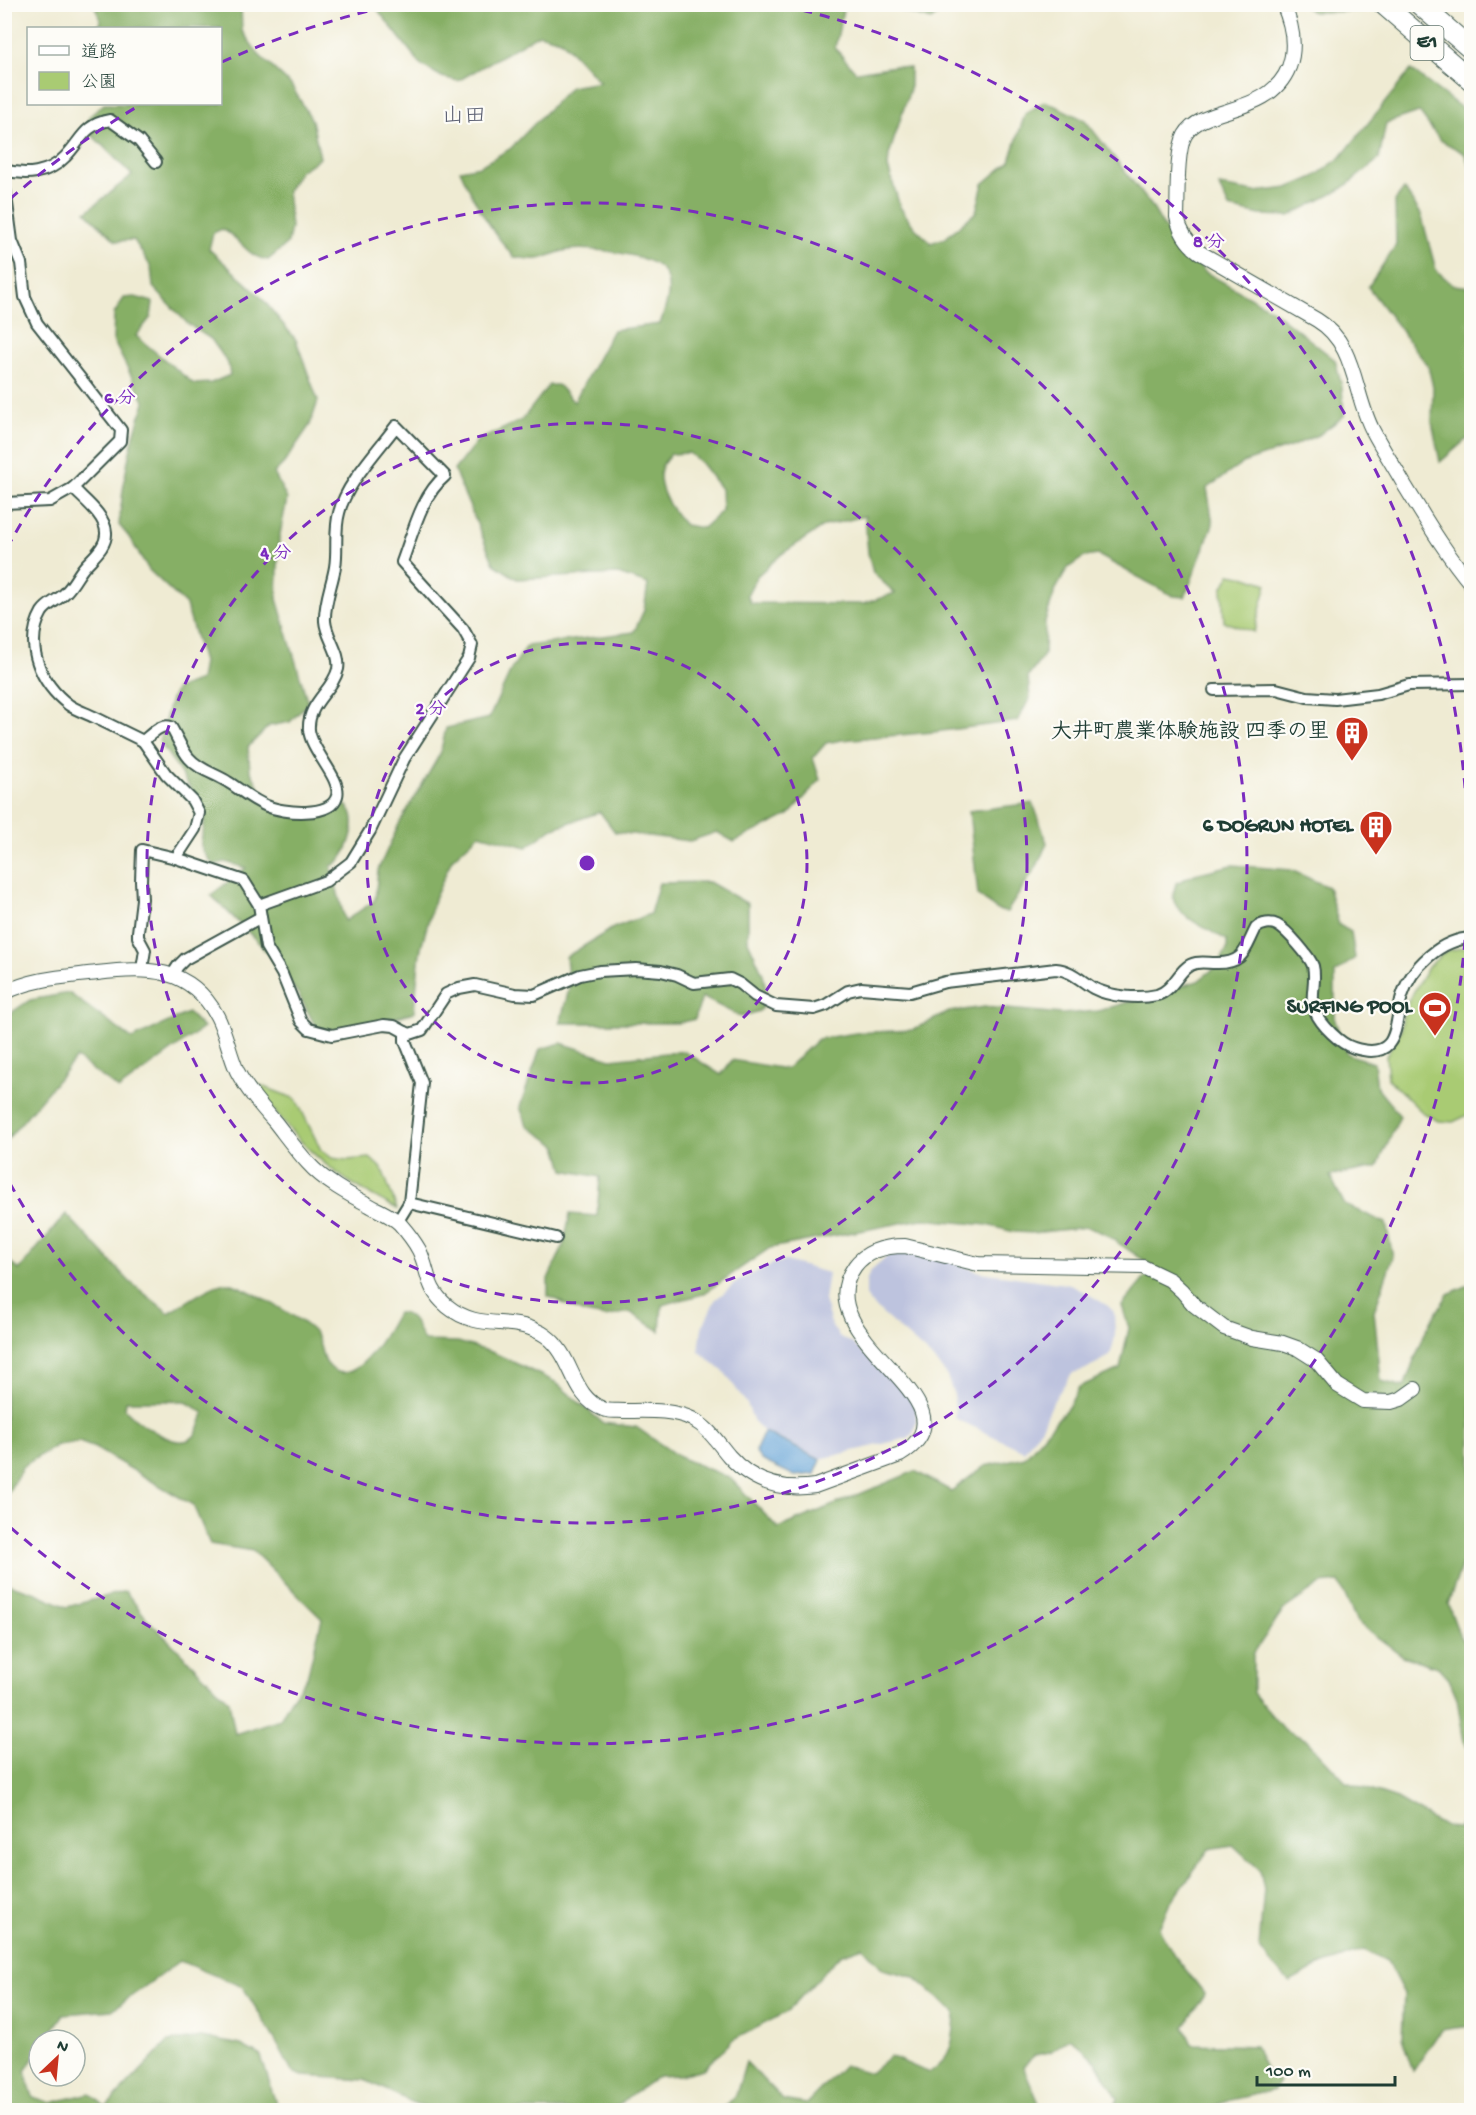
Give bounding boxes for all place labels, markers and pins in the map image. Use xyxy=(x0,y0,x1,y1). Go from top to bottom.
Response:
building icon: 大井町農業体験施設 四季の里 xyxy=(1334,715,1370,762)
place label: 大井町農業体験施設 四季の里 xyxy=(1051,719,1329,746)
building icon: 6 DOGRUN HOTEL xyxy=(1358,809,1394,856)
place label: 6 DOGRUN HOTEL xyxy=(1203,815,1354,840)
centre of rings xyxy=(577,853,597,873)
sports icon: SURFING POOL xyxy=(1417,990,1453,1037)
place label: SURFING POOL xyxy=(1287,996,1413,1021)

